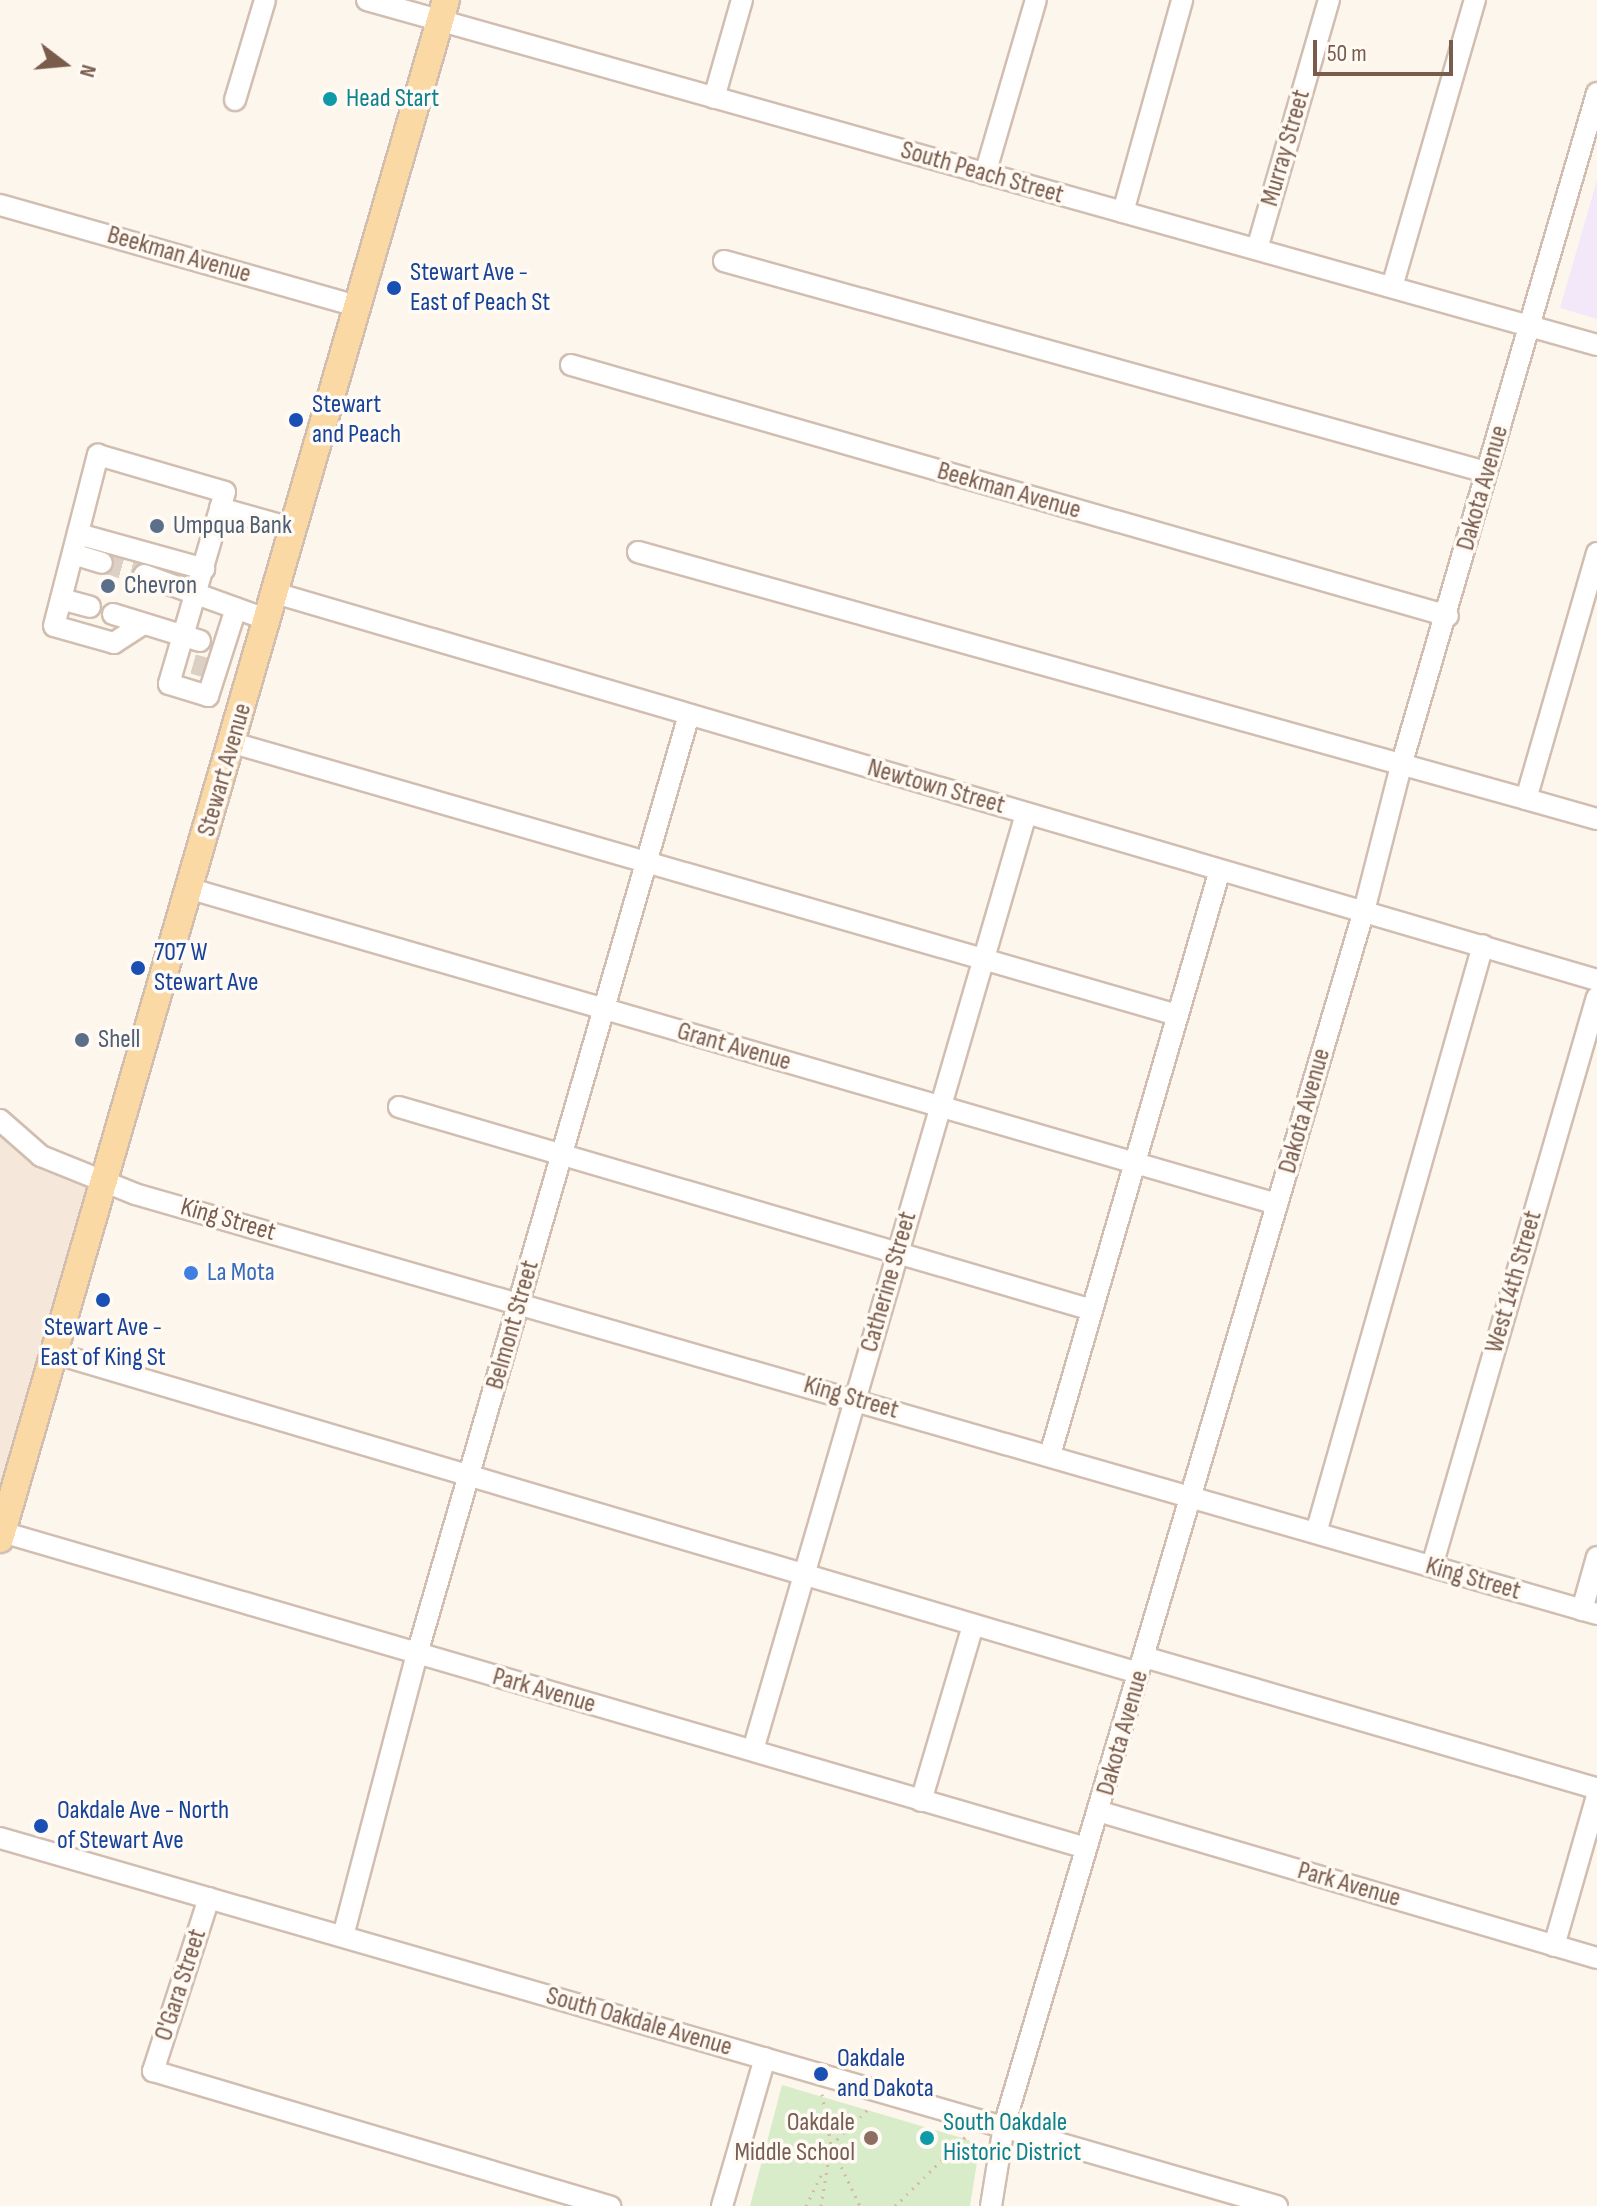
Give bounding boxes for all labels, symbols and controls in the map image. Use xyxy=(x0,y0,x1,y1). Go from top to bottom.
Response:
north arrow xyxy=(24,24,104,104)
scale bar xyxy=(1317,24,1457,74)
text: 50 m xyxy=(1327,39,1367,68)
text: N xyxy=(73,61,102,80)
place label: Head Start xyxy=(346,83,439,115)
street label: Murray Street xyxy=(1255,86,1317,210)
marker: Head Start xyxy=(321,90,339,108)
street label: South Peach Street xyxy=(897,135,1067,211)
street label: Beekman Avenue xyxy=(104,220,254,290)
place label: Stewart Ave - East of Peach St xyxy=(410,257,550,318)
marker: Stewart Ave - East of Peach St xyxy=(385,279,403,297)
place label: Stewart and Peach xyxy=(312,389,401,450)
marker: Stewart and Peach xyxy=(287,411,305,429)
street label: Dakota Avenue xyxy=(1450,422,1516,554)
street label: Beekman Avenue xyxy=(934,456,1084,526)
place label: Umpqua Bank xyxy=(173,510,292,542)
marker: Umpqua Bank xyxy=(148,517,166,535)
place label: Chevron xyxy=(124,570,197,602)
marker: Chevron xyxy=(99,577,117,595)
street label: Stewart Avenue xyxy=(191,700,259,840)
street label: Newtown Street xyxy=(864,753,1008,821)
place label: 707 W Stewart Ave xyxy=(154,937,258,998)
marker: 707 W Stewart Ave xyxy=(129,959,147,977)
street label: Grant Avenue xyxy=(673,1016,795,1078)
place label: Shell xyxy=(98,1024,140,1056)
marker: Shell xyxy=(73,1031,91,1049)
street label: Dakota Avenue xyxy=(1272,1045,1338,1177)
street label: King Street xyxy=(177,1192,279,1248)
street label: West 14th Street xyxy=(1479,1207,1549,1357)
street label: Catherine Street xyxy=(854,1208,924,1356)
place label: La Mota xyxy=(207,1257,275,1289)
street label: Belmont Street xyxy=(480,1257,546,1393)
marker: La Mota xyxy=(182,1264,200,1282)
marker: Stewart Ave - East of King St xyxy=(94,1291,112,1309)
place label: Stewart Ave - East of King St xyxy=(40,1312,166,1374)
street label: King Street xyxy=(800,1370,902,1426)
street label: King Street xyxy=(1422,1551,1524,1607)
street label: Park Avenue xyxy=(489,1661,599,1721)
street label: Dakota Avenue xyxy=(1090,1667,1156,1799)
place label: Oakdale Ave - North of Stewart Ave xyxy=(57,1795,229,1856)
marker: Oakdale Ave - North of Stewart Ave xyxy=(32,1817,50,1835)
street label: Park Avenue xyxy=(1294,1855,1404,1915)
street label: O'Gara Street xyxy=(148,1925,214,2045)
street label: South Oakdale Avenue xyxy=(542,1981,736,2063)
place label: Oakdale and Dakota xyxy=(837,2043,934,2104)
marker: Oakdale and Dakota xyxy=(812,2065,830,2083)
place label: Oakdale Middle School xyxy=(735,2107,855,2168)
place label: South Oakdale Historic District xyxy=(943,2107,1081,2168)
marker: Oakdale Middle School xyxy=(862,2129,880,2147)
marker: South Oakdale Historic District xyxy=(918,2129,936,2147)

